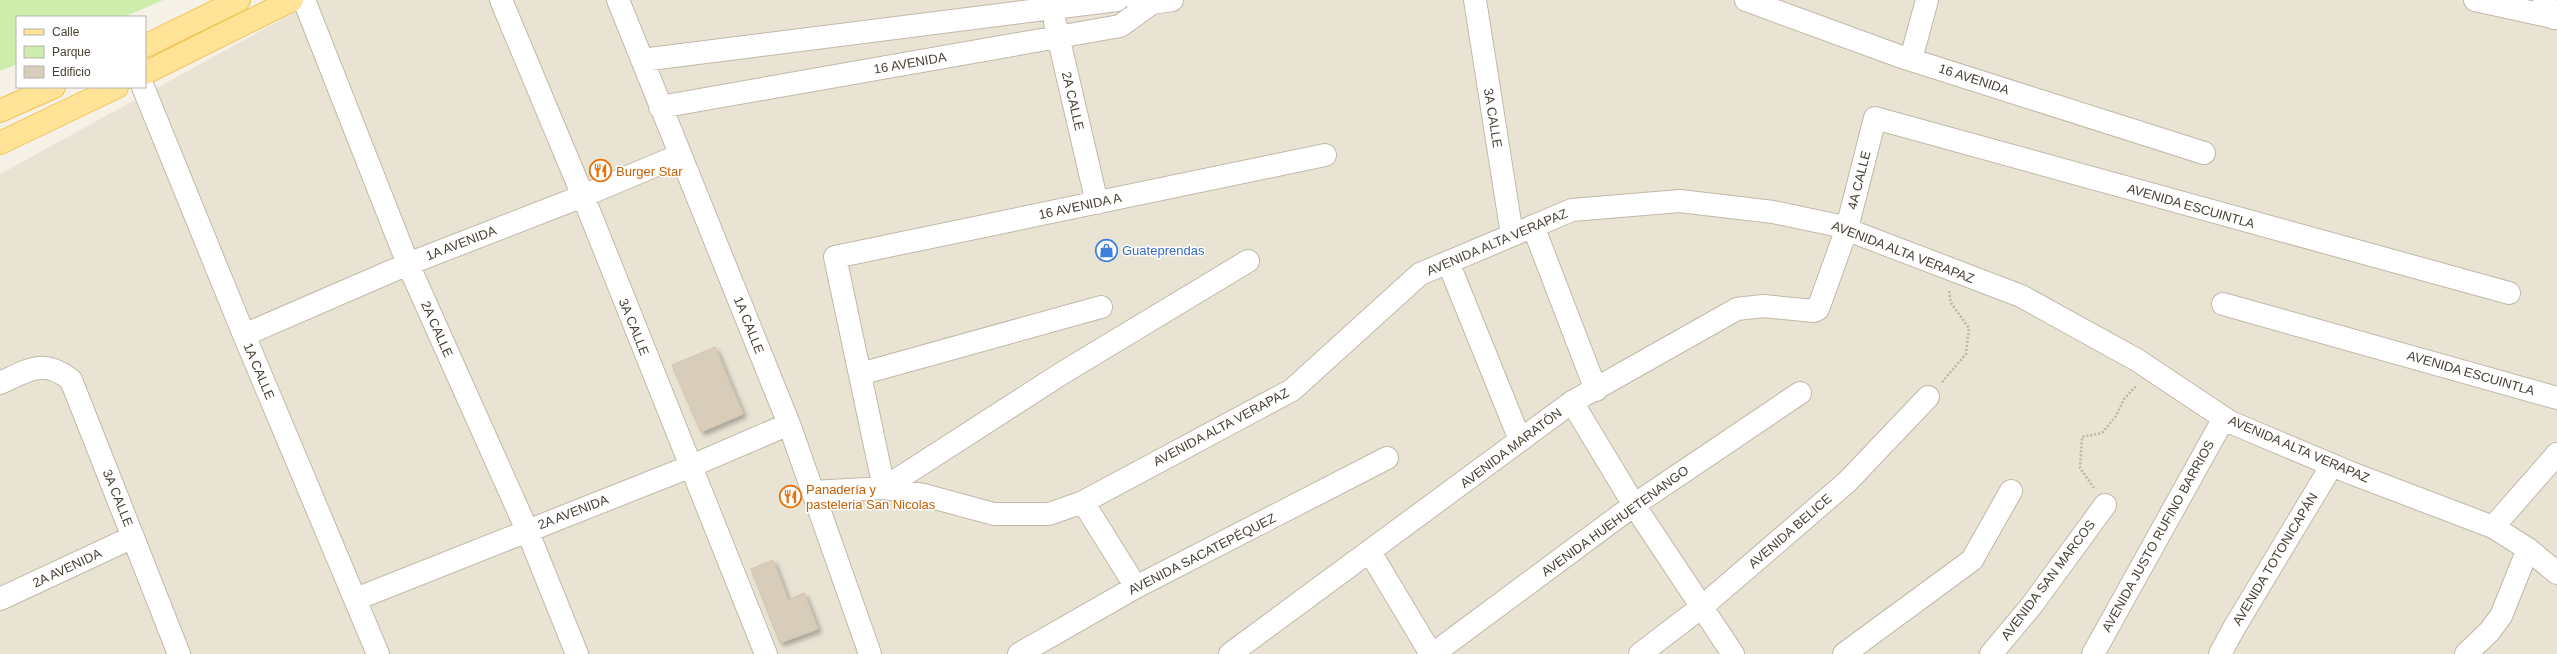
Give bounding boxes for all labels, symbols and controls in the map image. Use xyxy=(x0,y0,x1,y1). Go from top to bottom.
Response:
legend xyxy=(16,16,146,88)
text: Calle xyxy=(52,25,80,39)
text: Parque xyxy=(52,45,91,59)
street label: 16 AVENIDA xyxy=(873,49,948,77)
street label: 16 AVENIDA xyxy=(1937,61,2012,98)
text: Edificio xyxy=(52,65,91,79)
street label: 2A CALLE xyxy=(1059,70,1087,132)
street label: 3A CALLE xyxy=(1481,87,1505,149)
street label: 4A CALLE xyxy=(1844,149,1874,211)
restaurant icon: Burger Star xyxy=(587,158,613,184)
place label: Burger Star xyxy=(616,164,683,179)
street label: AVENIDA ESCUINTLA xyxy=(2126,181,2257,231)
street label: 16 AVENIDA A xyxy=(1037,190,1123,222)
street label: AVENIDA ALTA VERAPAZ xyxy=(1424,205,1570,278)
street label: AVENIDA ALTA VERAPAZ xyxy=(1830,218,1976,286)
street label: 1A AVENIDA xyxy=(424,223,499,263)
shop icon: Guateprendas xyxy=(1094,237,1120,263)
place label: Guateprendas xyxy=(1122,243,1205,258)
street label: 1A CALLE xyxy=(731,294,767,356)
street label: 3A CALLE xyxy=(616,296,652,358)
street label: 2A CALLE xyxy=(418,299,456,360)
street label: 1A CALLE xyxy=(240,340,278,402)
street label: AVENIDA ESCUINTLA xyxy=(2406,348,2537,398)
street label: AVENIDA ALTA VERAPAZ xyxy=(1151,385,1291,469)
street label: AVENIDA MARATÓN xyxy=(1457,405,1565,491)
street label: AVENIDA ALTA VERAPAZ xyxy=(2226,413,2372,486)
street label: AVENIDA JUSTO RUFINO BARRIOS xyxy=(2099,437,2217,635)
street label: AVENIDA HUEHUETENANGO xyxy=(1539,463,1691,579)
street label: 3A CALLE xyxy=(100,467,136,529)
place label: Panadería y pasteleria San Nicolas xyxy=(806,482,936,512)
restaurant icon: Panadería y pasteleria San Nicolas xyxy=(778,483,804,509)
street label: AVENIDA TOTONICAPÁN xyxy=(2229,490,2321,628)
street label: AVENIDA BELICE xyxy=(1745,491,1835,571)
street label: 2A AVENIDA xyxy=(536,492,611,532)
street label: AVENIDA SACATEPÉQUEZ xyxy=(1126,510,1278,598)
street label: AVENIDA SAN MARCOS xyxy=(1998,517,2098,643)
street label: 2A AVENIDA xyxy=(30,545,104,590)

